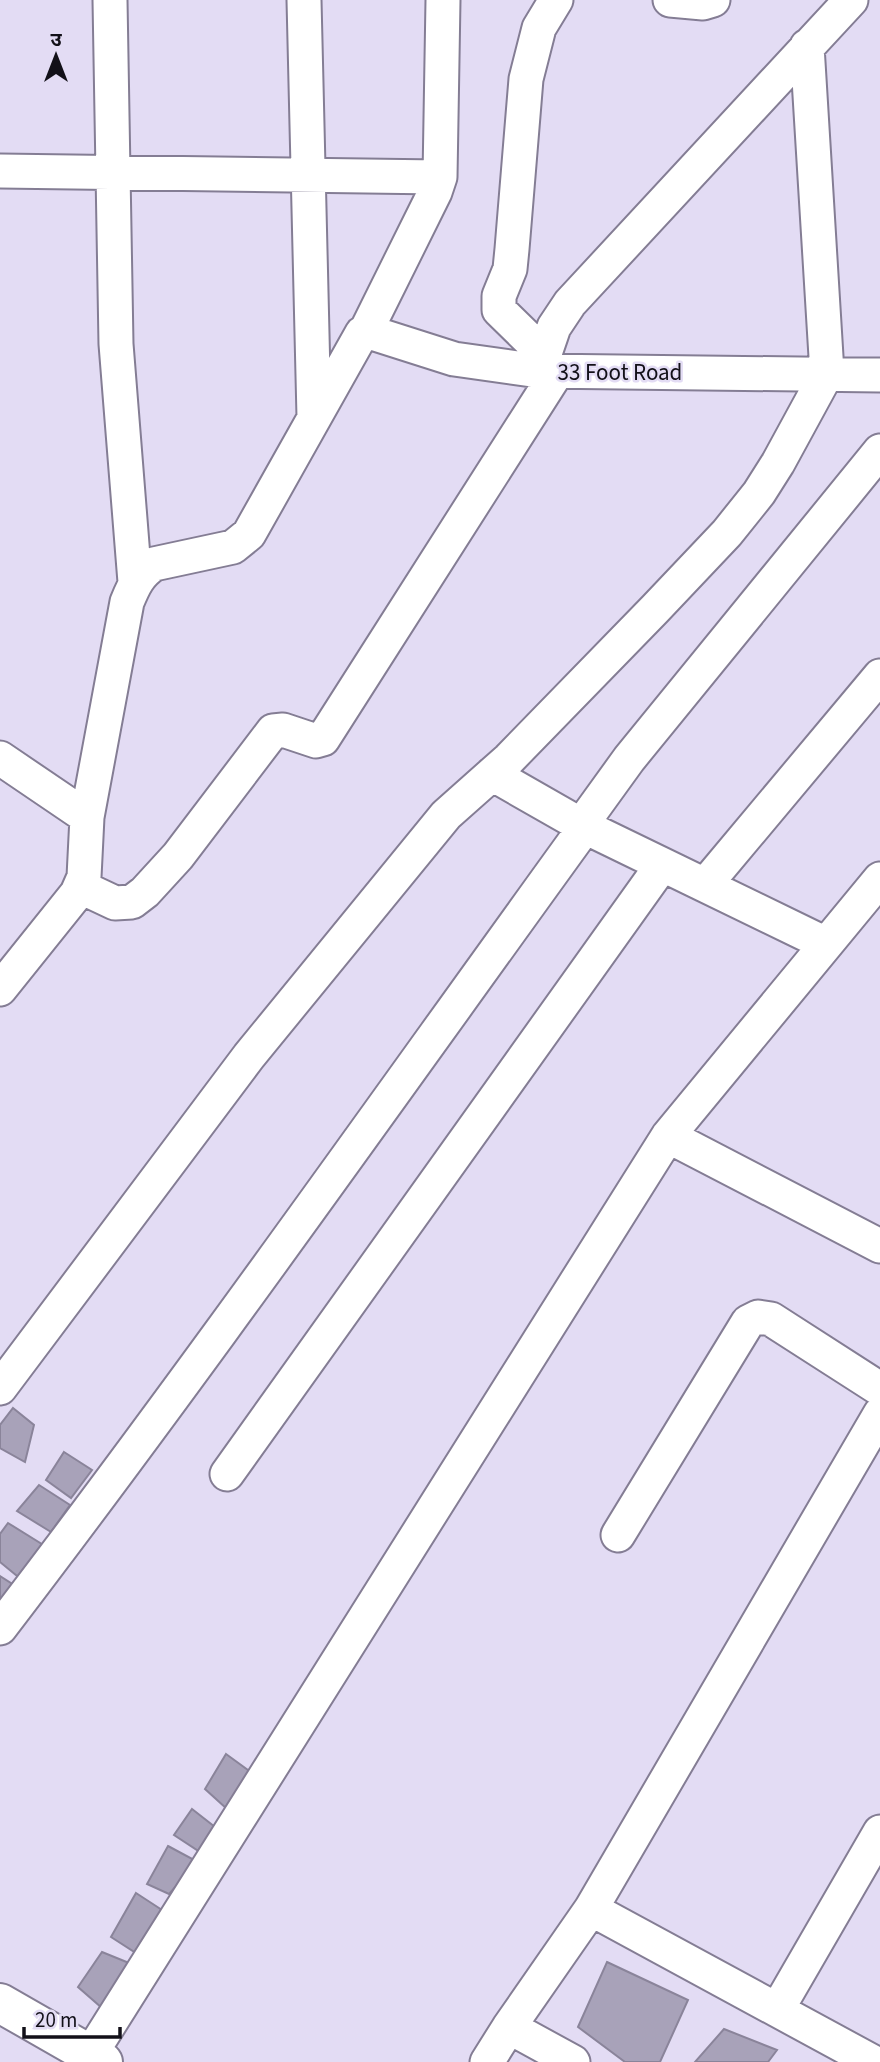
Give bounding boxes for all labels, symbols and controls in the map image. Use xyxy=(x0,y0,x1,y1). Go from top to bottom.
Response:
north arrow xyxy=(21,21,91,91)
text: उ xyxy=(50,27,62,54)
street label: 33 Foot Road xyxy=(558,356,682,389)
scale bar xyxy=(24,1996,121,2040)
text: 20 m xyxy=(35,2005,77,2035)

